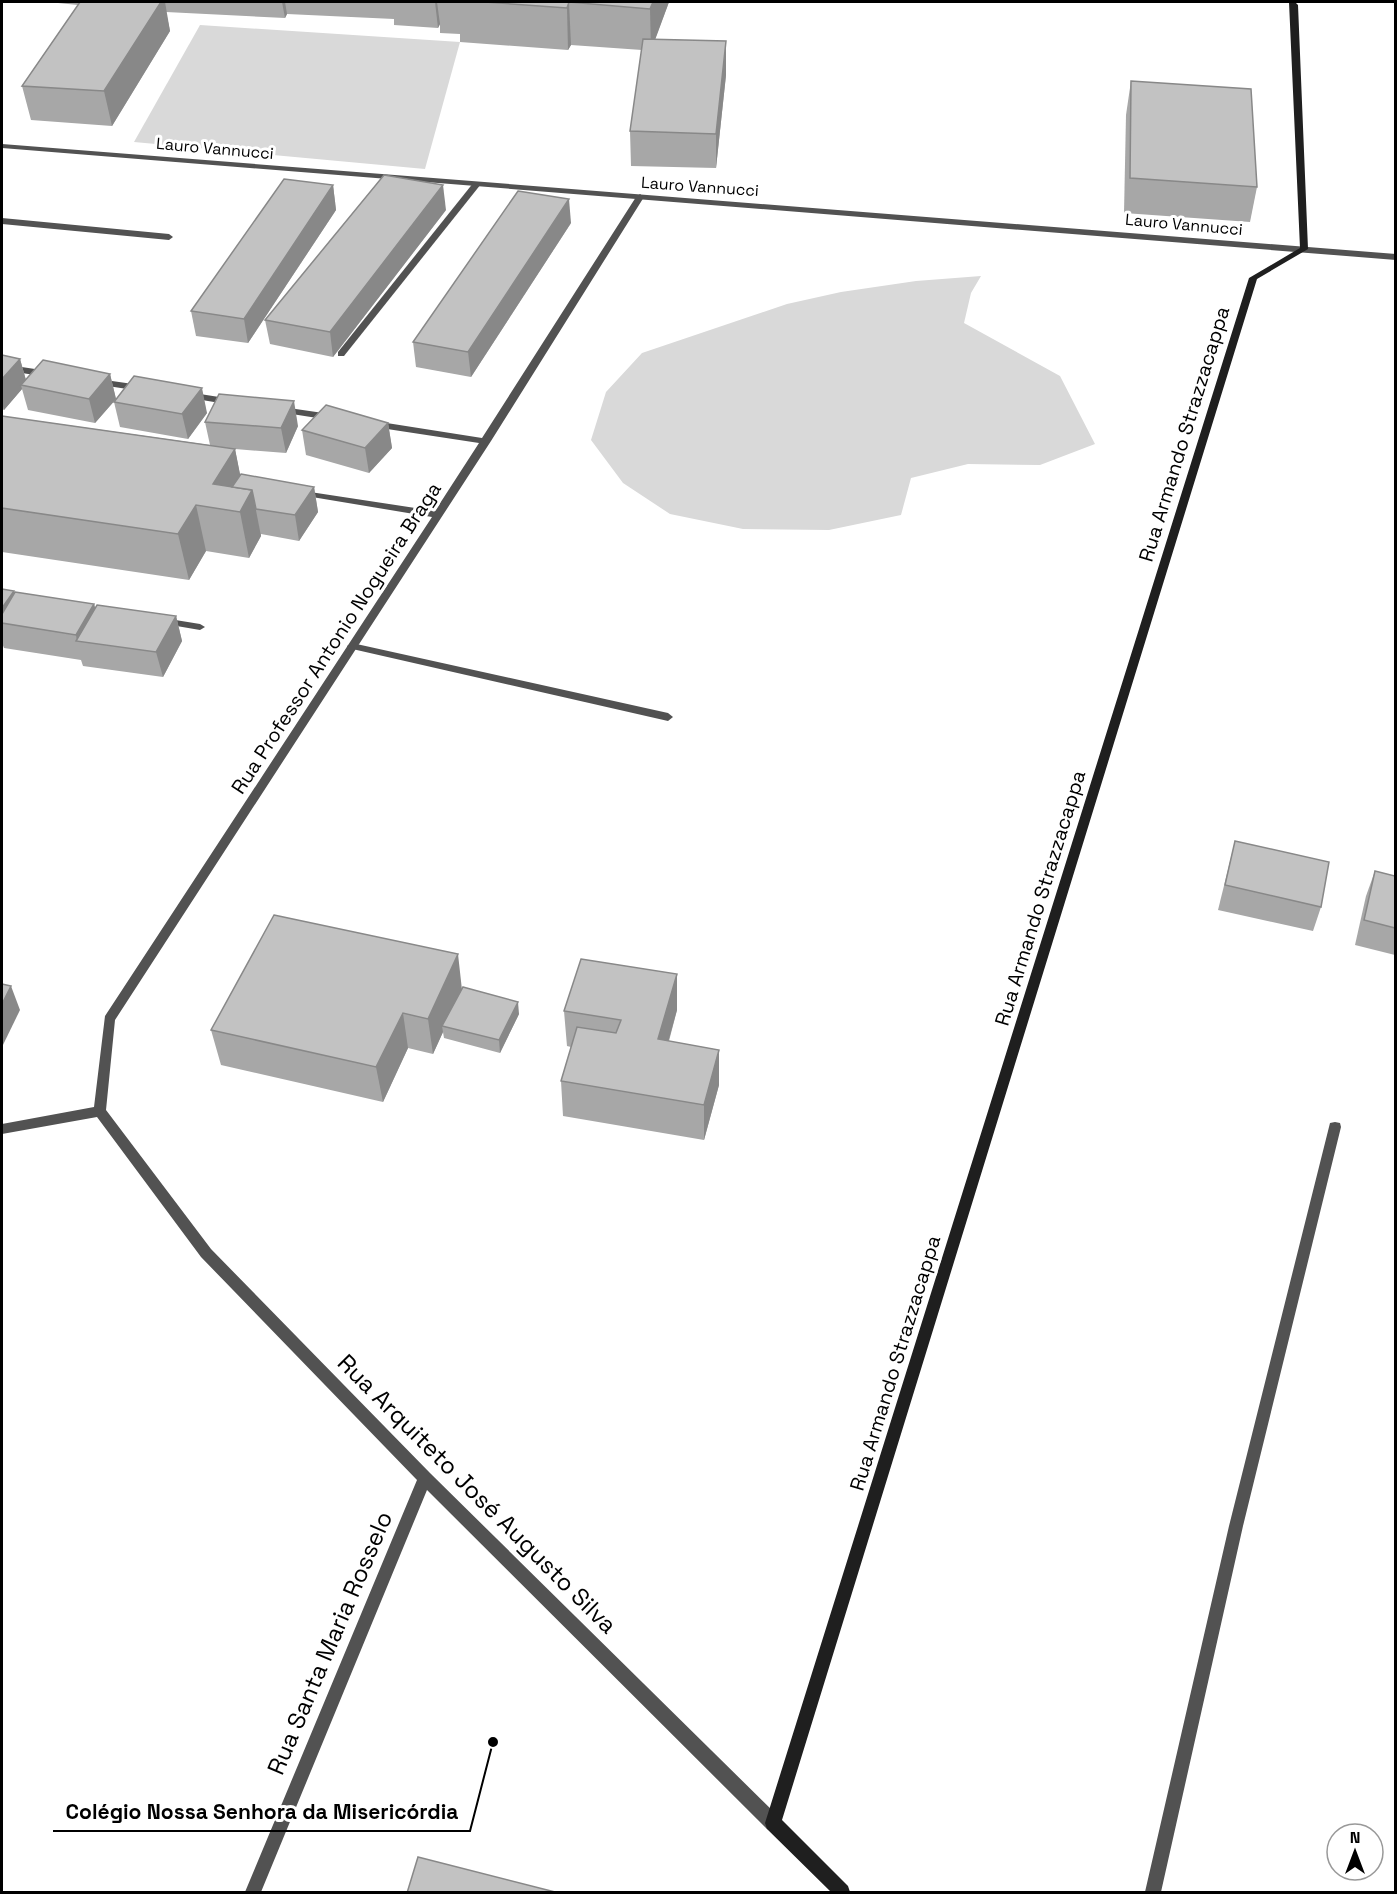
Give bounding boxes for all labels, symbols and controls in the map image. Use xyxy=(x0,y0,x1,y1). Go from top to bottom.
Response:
street label: Lauro Vannucci xyxy=(155,133,275,164)
street label: Lauro Vannucci xyxy=(640,172,760,201)
street label: Lauro Vannucci xyxy=(1124,209,1244,240)
street label: Rua Armando Strazzacappa xyxy=(1133,303,1235,565)
street label: Rua Professor Antonio Nogueira Braga xyxy=(225,477,447,799)
street label: Rua Armando Strazzacappa xyxy=(989,767,1091,1029)
street label: Rua Armando Strazzacappa xyxy=(844,1232,946,1494)
street label: Rua Arquiteto José Augusto Silva xyxy=(331,1347,624,1640)
street label: Rua Santa Maria Rosselo xyxy=(260,1506,399,1779)
callout: Colégio Nossa Senhora da Misericórdia xyxy=(53,1792,470,1831)
text: Colégio Nossa Senhora da Misericórdia xyxy=(66,1798,458,1825)
north arrow xyxy=(1325,1822,1385,1882)
text: N xyxy=(1350,1827,1360,1848)

